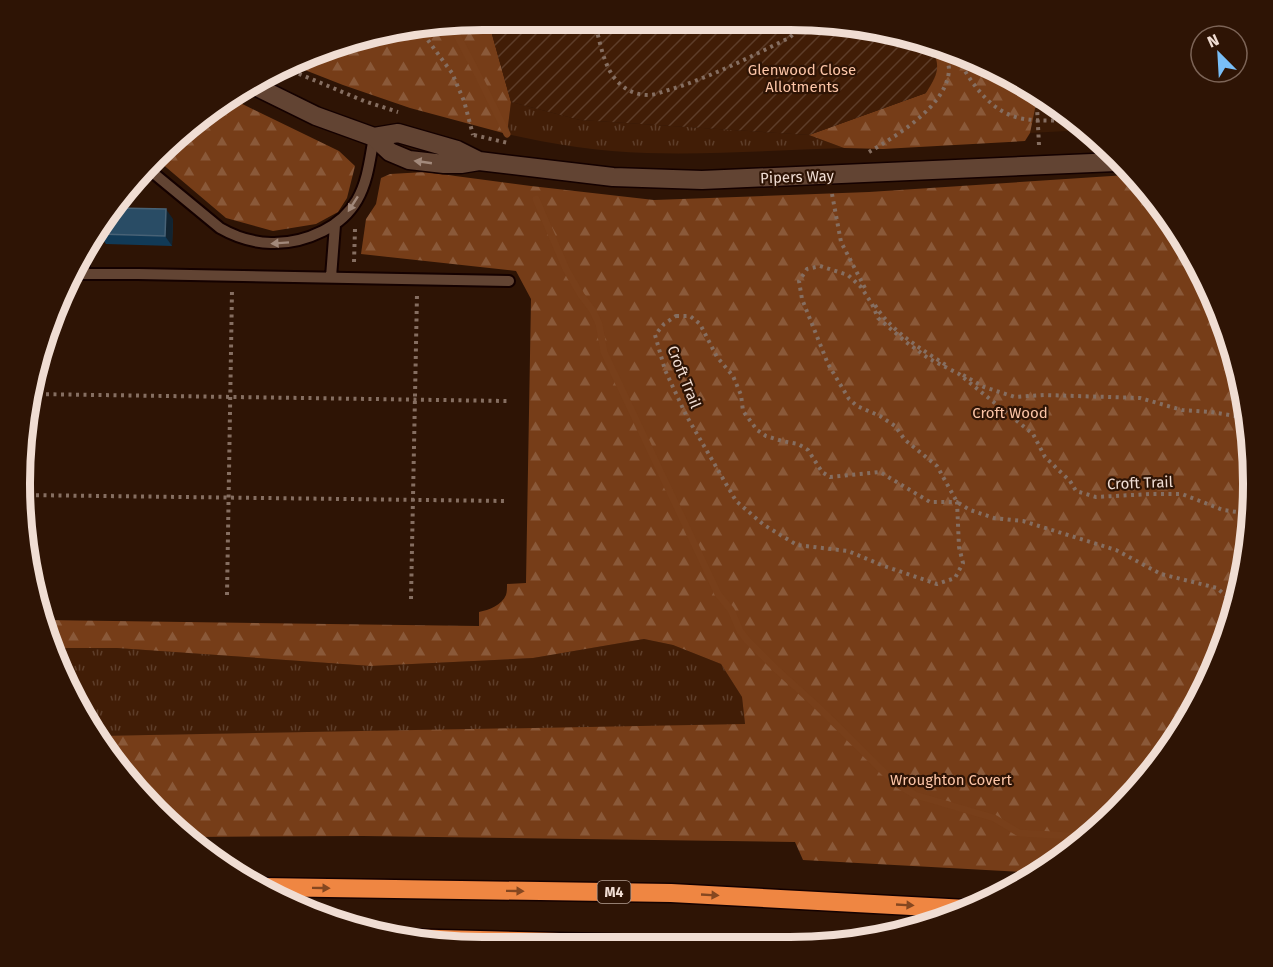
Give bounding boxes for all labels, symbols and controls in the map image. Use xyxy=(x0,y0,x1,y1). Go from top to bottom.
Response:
north arrow xyxy=(1189,24,1249,84)
text: N xyxy=(1204,30,1222,52)
park label: Glenwood Close Allotments xyxy=(748,61,856,96)
one-way arrow xyxy=(413,158,432,167)
street label: Pipers Way xyxy=(760,167,835,187)
one-way arrow xyxy=(348,196,359,212)
one-way arrow xyxy=(270,238,289,247)
street label: Croft Trail xyxy=(663,343,705,412)
park label: Croft Wood xyxy=(972,404,1048,422)
street label: Croft Trail xyxy=(1107,473,1174,493)
park label: Wroughton Covert xyxy=(890,771,1013,789)
road number: M4 xyxy=(598,881,630,903)
one-way arrow xyxy=(311,883,330,893)
one-way arrow xyxy=(506,886,525,895)
one-way arrow xyxy=(701,890,720,899)
one-way arrow xyxy=(896,901,915,910)

